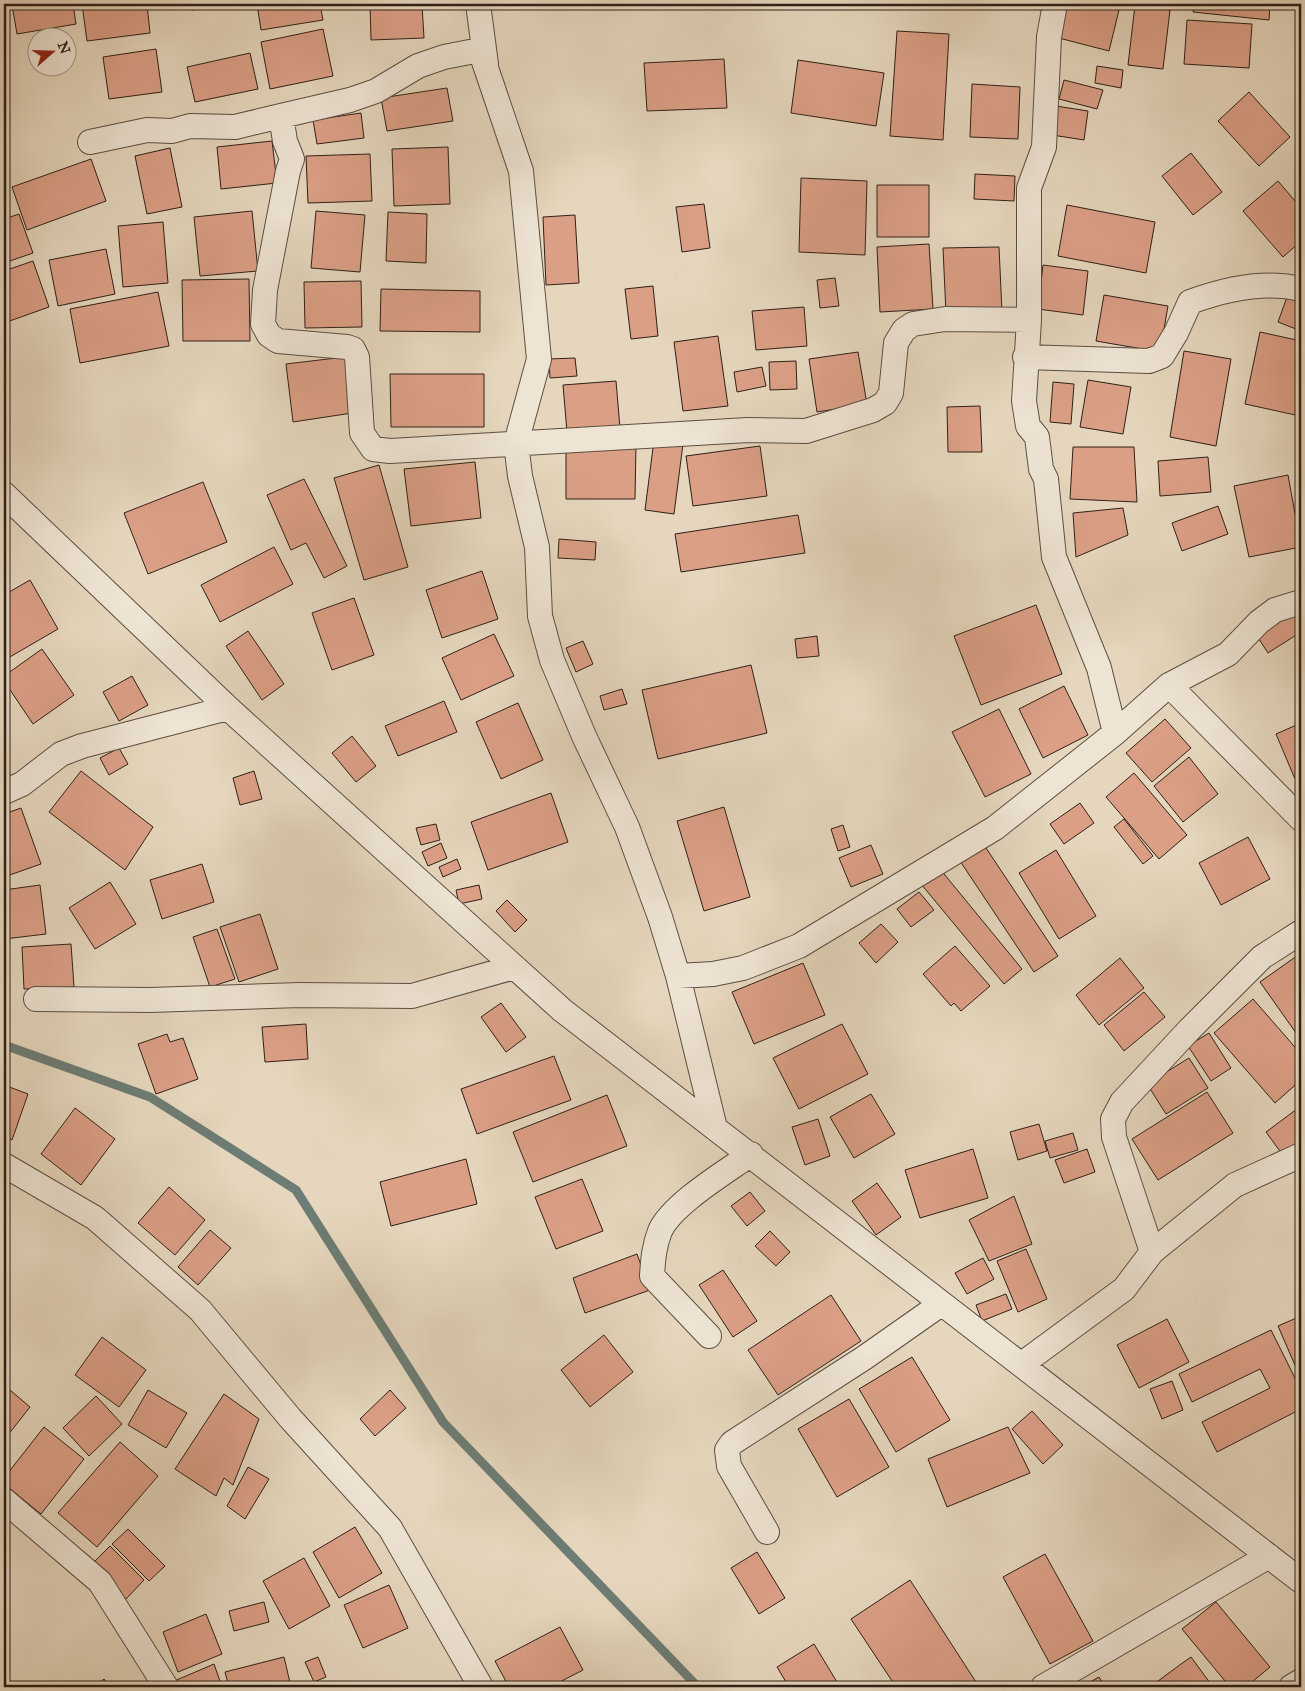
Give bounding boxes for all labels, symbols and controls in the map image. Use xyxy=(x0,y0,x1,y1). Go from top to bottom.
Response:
north arrow xyxy=(28,28,78,78)
text: N xyxy=(54,39,74,56)

